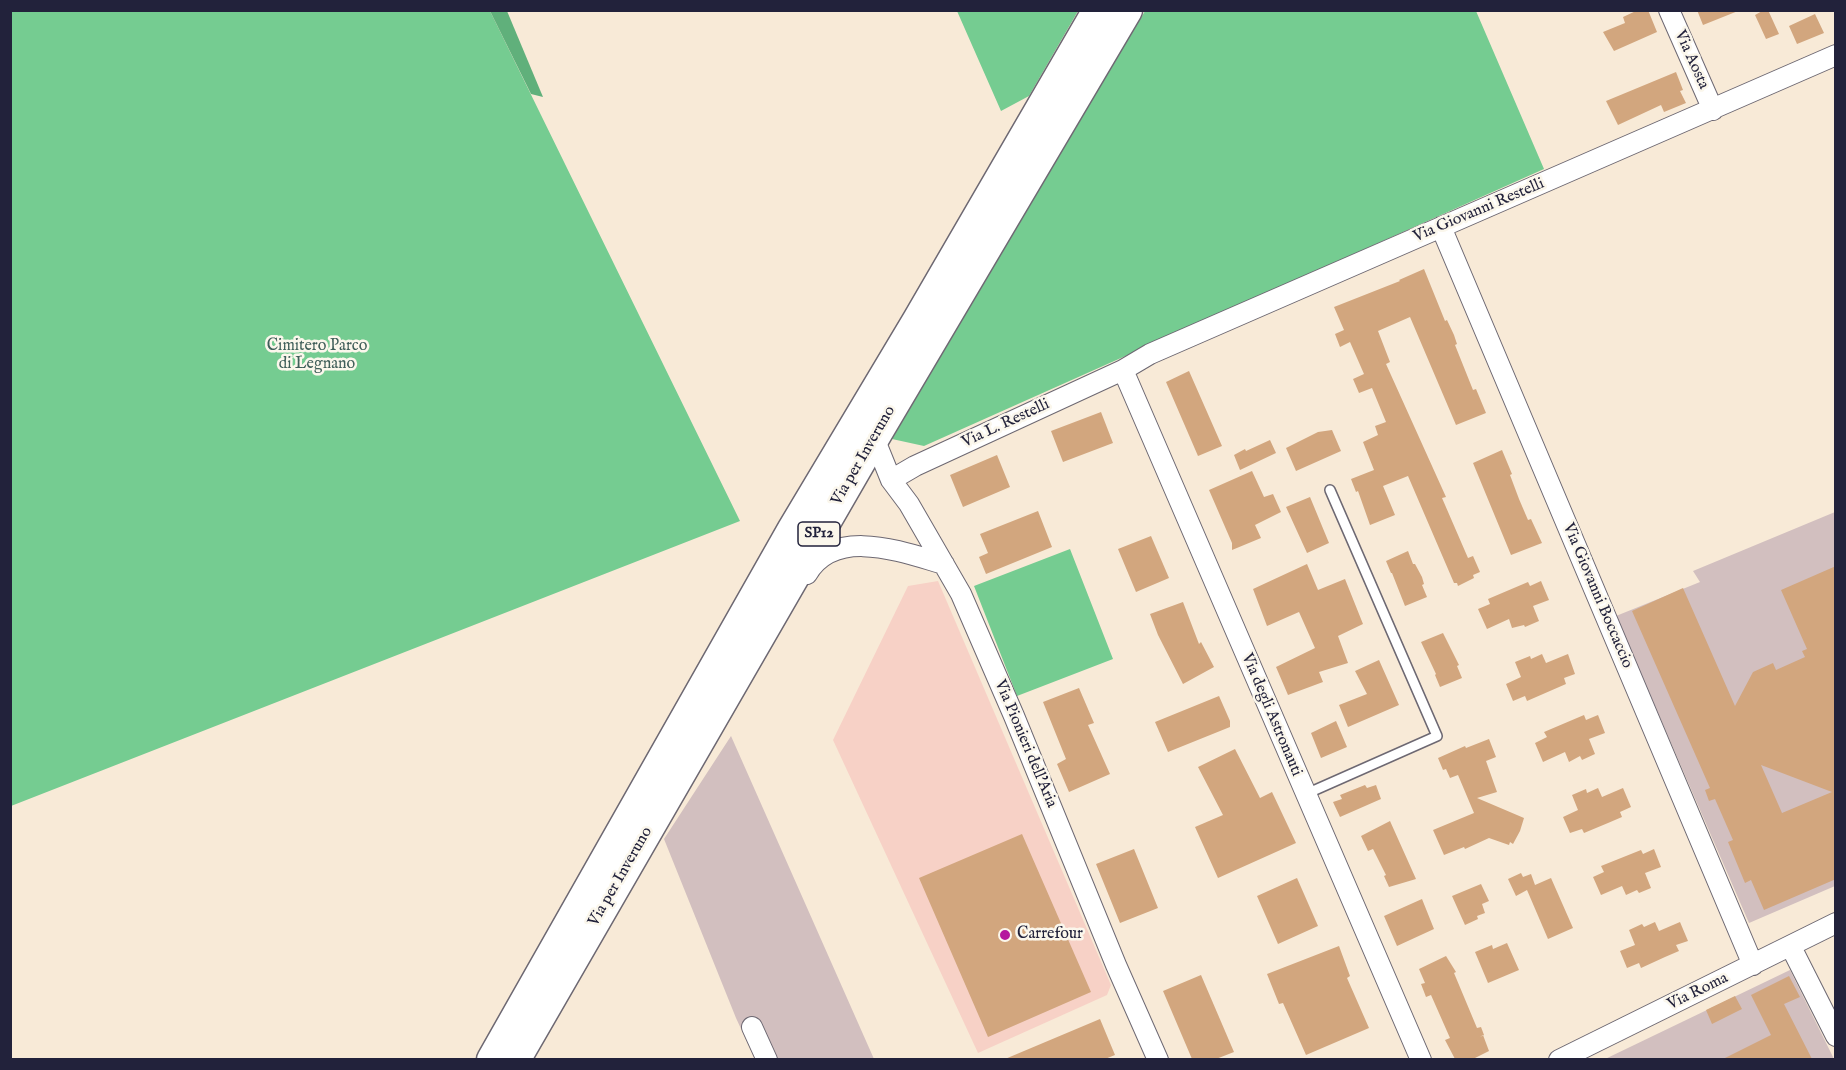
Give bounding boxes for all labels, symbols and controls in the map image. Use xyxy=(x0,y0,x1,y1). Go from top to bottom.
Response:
street label: Via Aosta xyxy=(1669,27,1713,93)
street label: Via Giovanni Restelli xyxy=(1411,175,1547,247)
park label: Cimitero Parco di Legnano xyxy=(267,337,367,375)
street label: Via L. Restelli xyxy=(959,395,1053,453)
street label: Via per Inveruno xyxy=(828,403,900,509)
street label: Via Giovanni Boccaccio xyxy=(1558,521,1636,671)
road number: SP12 xyxy=(798,522,840,546)
street label: Via degli Astronauti xyxy=(1236,651,1306,779)
street label: Via Pionieri dell'Aria xyxy=(989,677,1061,811)
street label: Via per Inveruno xyxy=(585,824,657,930)
place label: Carrefour xyxy=(1017,925,1083,945)
marker: Carrefour xyxy=(998,928,1012,942)
street label: Via Roma xyxy=(1665,969,1731,1015)

